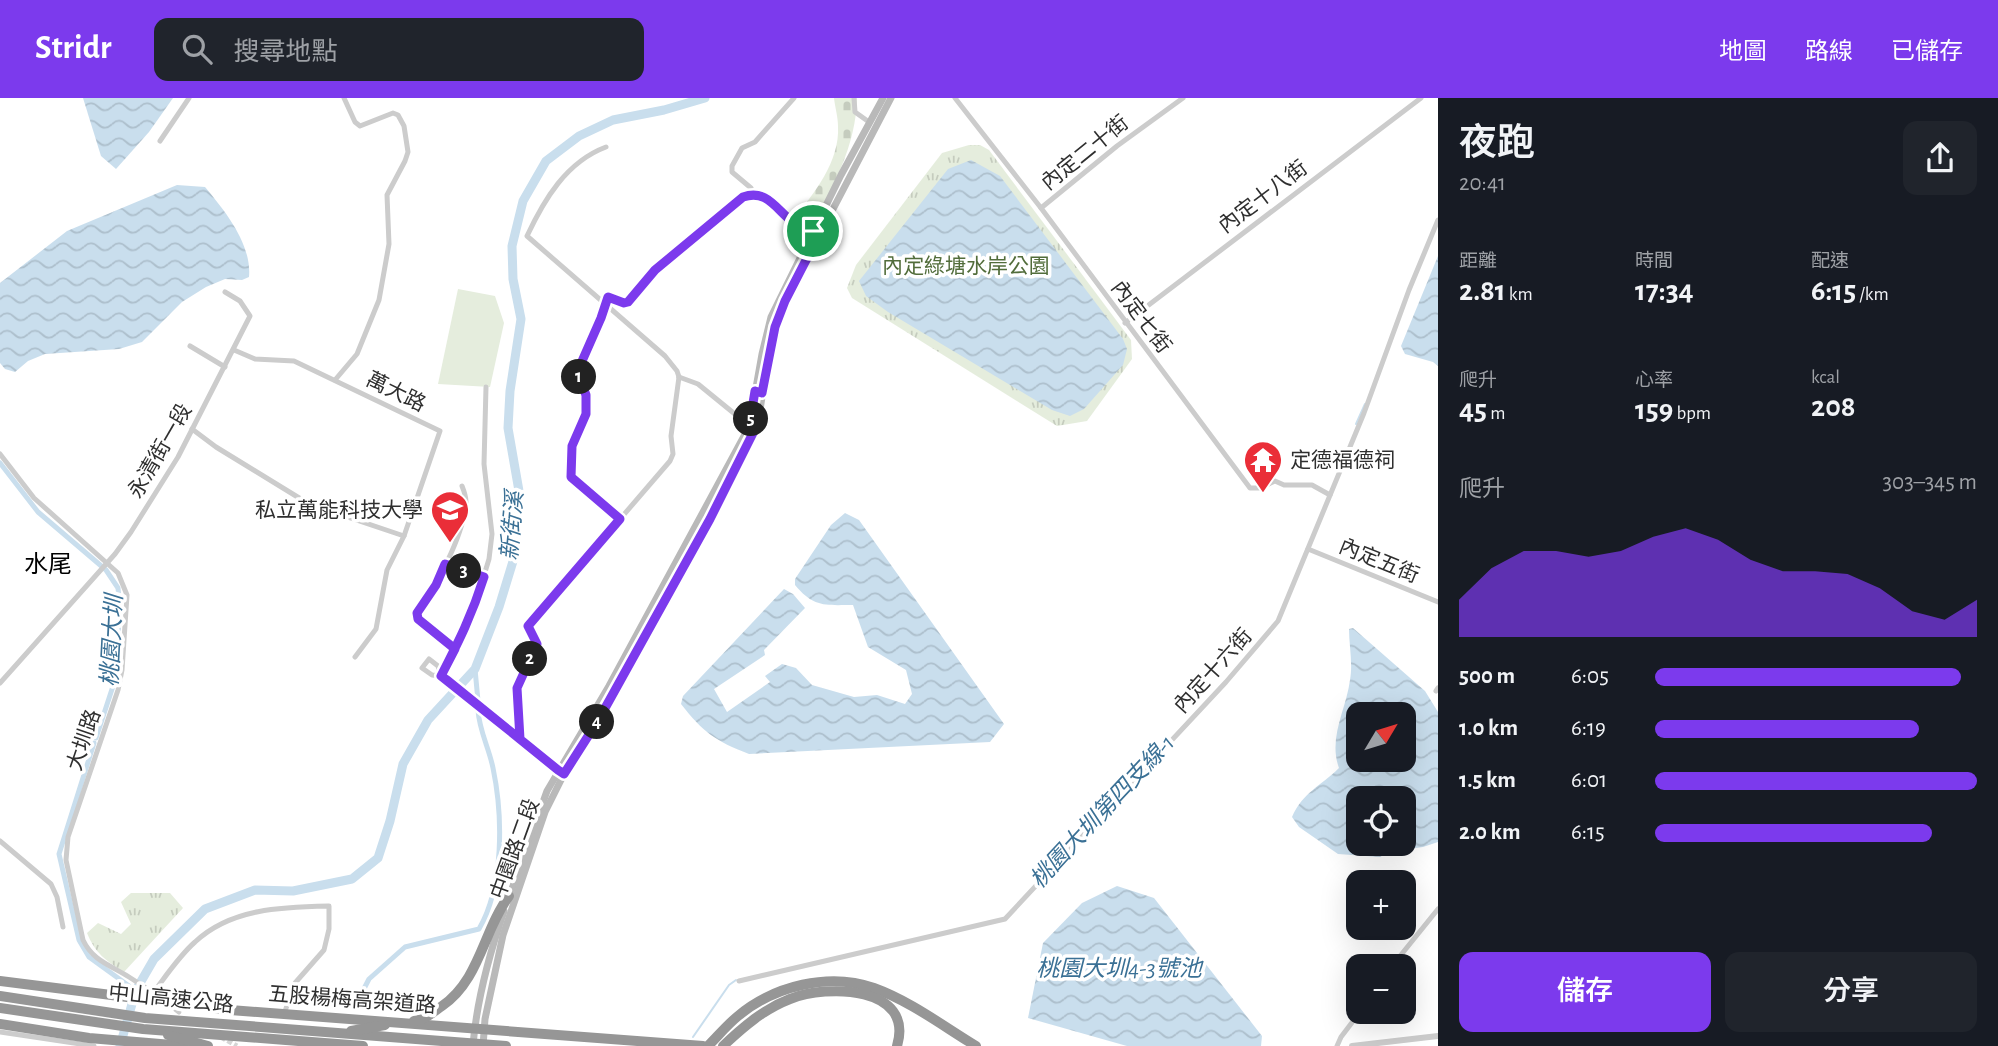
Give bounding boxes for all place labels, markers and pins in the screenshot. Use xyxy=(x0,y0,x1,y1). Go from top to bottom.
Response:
pin xyxy=(783,201,843,261)
pin: 1 xyxy=(562,360,596,394)
pin: 5 xyxy=(734,402,768,436)
temple icon: 定德福德祠 xyxy=(1242,439,1284,494)
place label: 定德福德祠 xyxy=(1290,449,1395,471)
school or university icon: 私立萬能科技大學 xyxy=(429,489,471,544)
place label: 私立萬能科技大學 xyxy=(255,499,423,521)
pin: 3 xyxy=(447,554,482,588)
pin: 2 xyxy=(512,642,548,676)
pin: 4 xyxy=(580,704,614,740)

